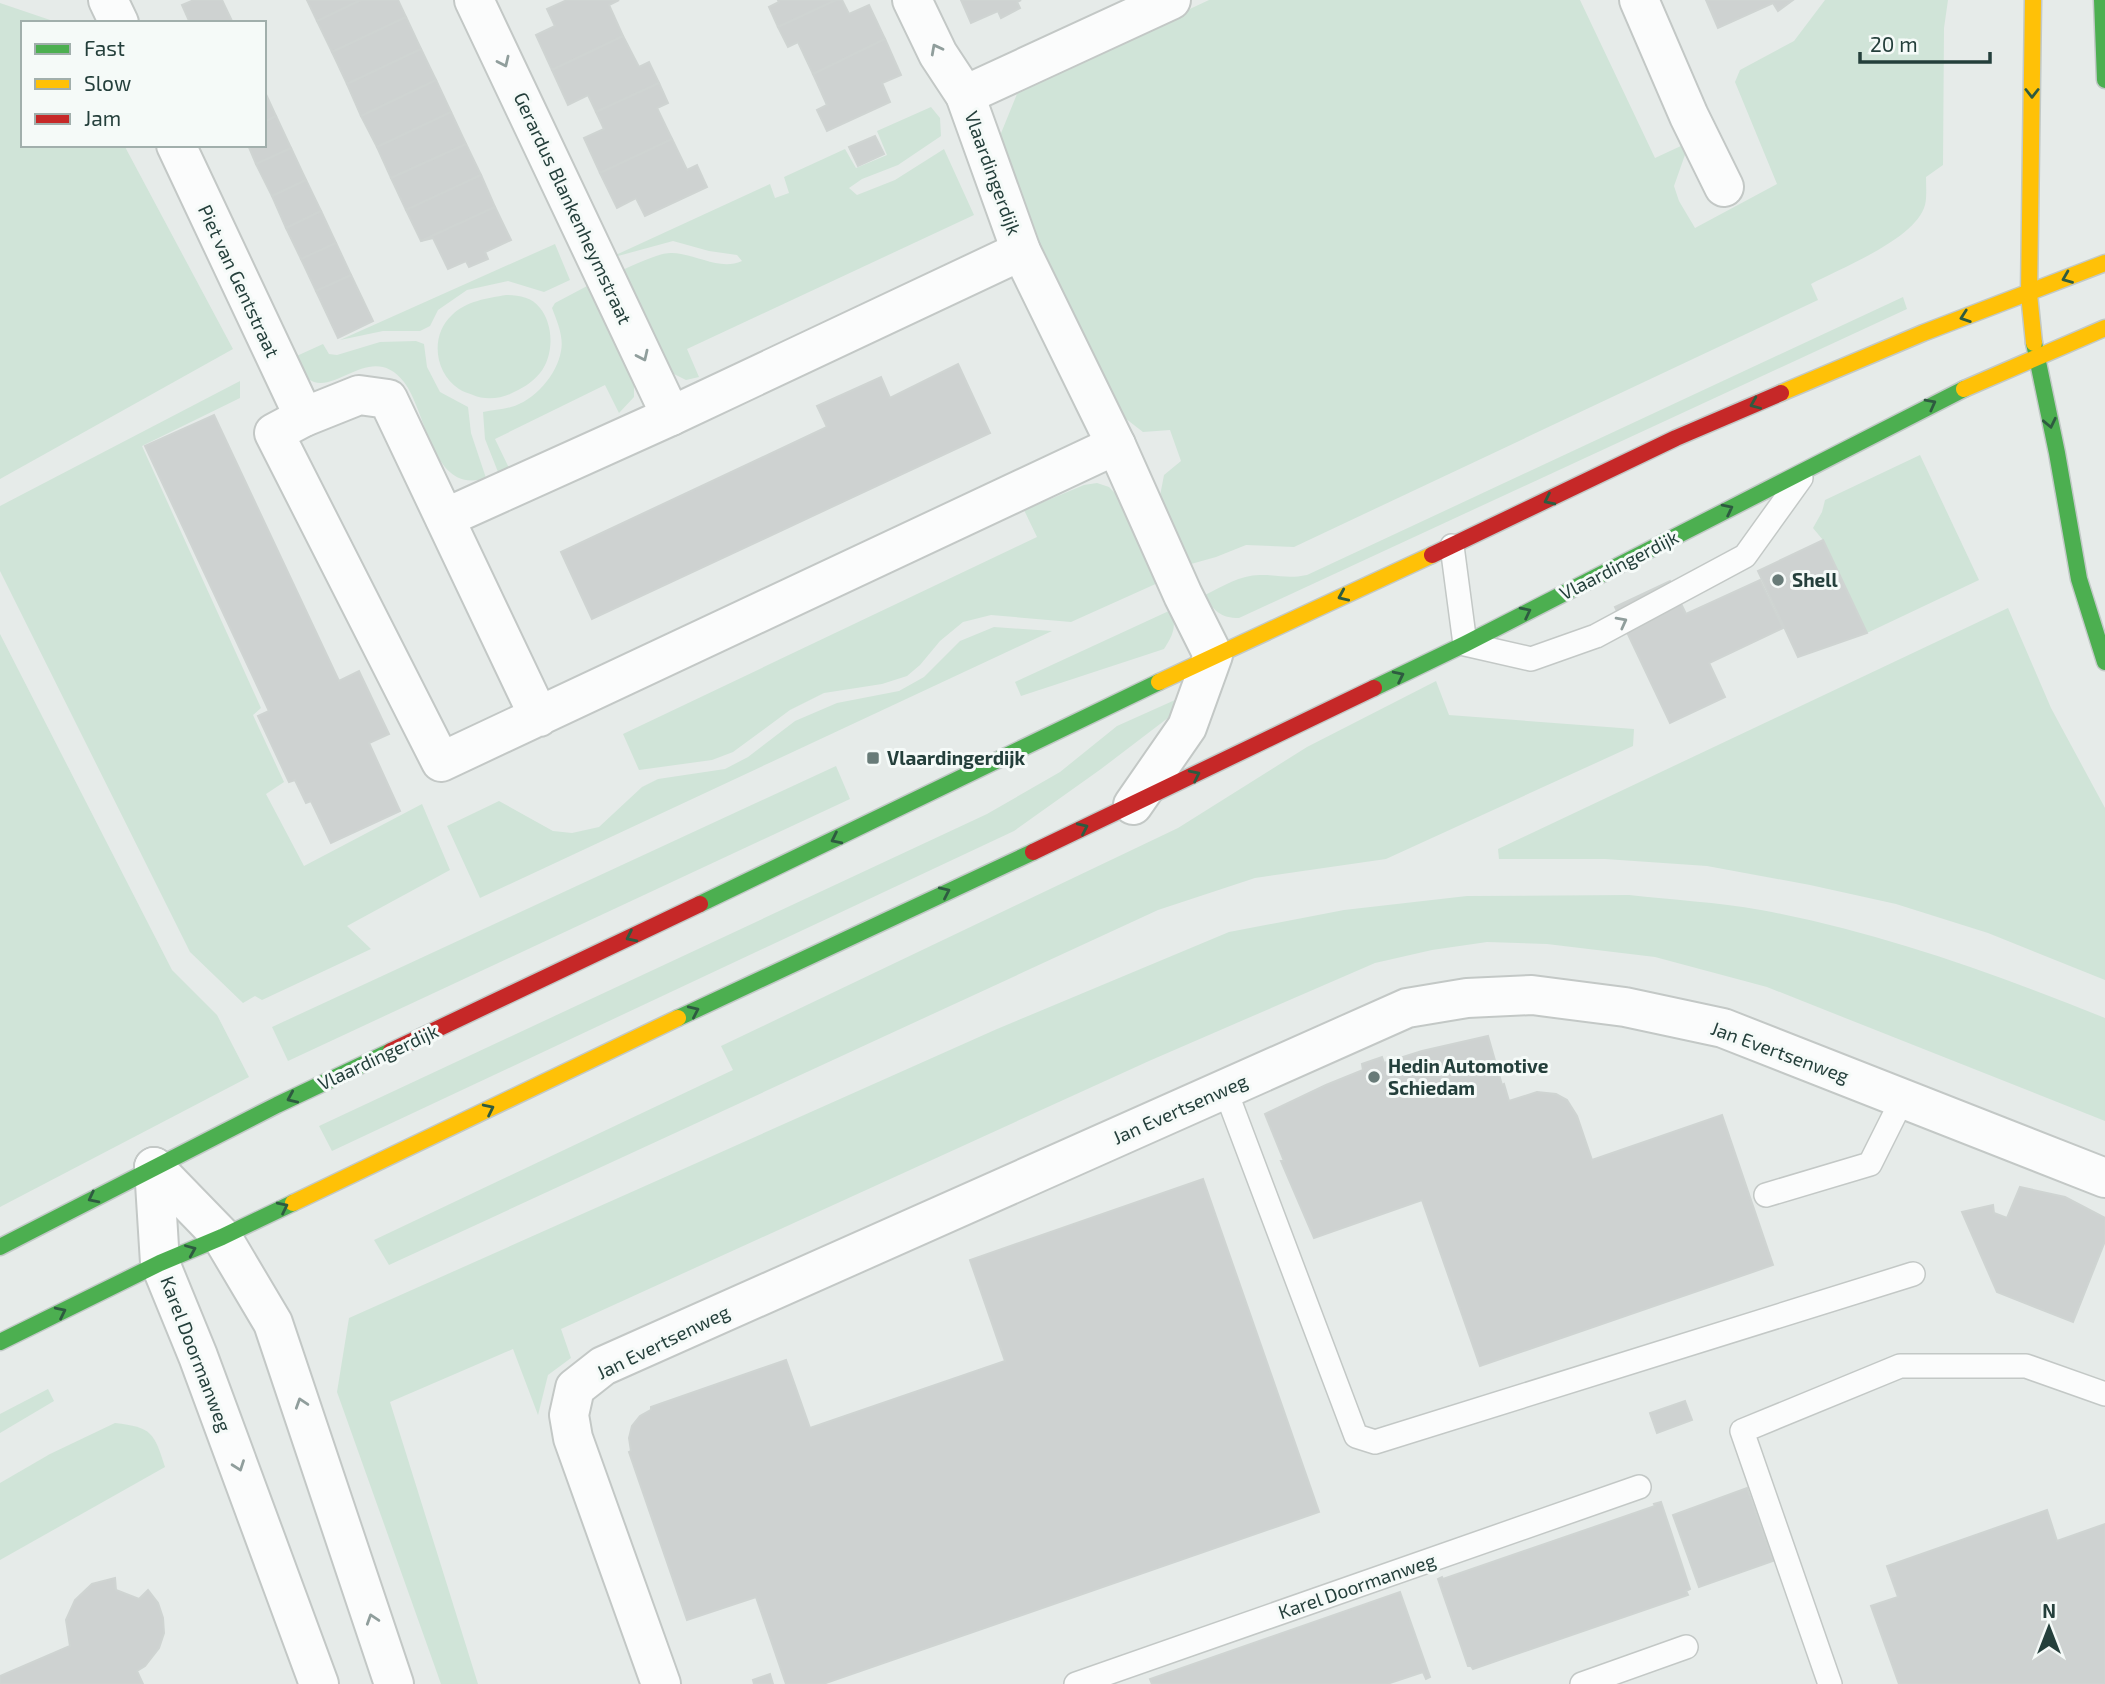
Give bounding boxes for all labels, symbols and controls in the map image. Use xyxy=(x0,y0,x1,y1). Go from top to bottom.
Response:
legend xyxy=(21,21,266,147)
scale bar xyxy=(1860,21,1990,65)
text: 20 m xyxy=(1870,31,1918,56)
text: Fast xyxy=(84,35,125,60)
one-way arrow xyxy=(931,44,944,56)
one-way arrow xyxy=(495,55,509,67)
text: Slow xyxy=(84,70,131,95)
street label: Gerardus Blankenheymstraat xyxy=(510,88,637,327)
one-way arrow xyxy=(2024,88,2040,98)
text: Jam xyxy=(84,105,121,130)
street label: Vlaardingerdijk xyxy=(960,108,1027,238)
street label: Piet van Gentstraat xyxy=(194,201,285,361)
one-way arrow xyxy=(2062,270,2074,284)
one-way arrow xyxy=(1959,309,1972,323)
one-way arrow xyxy=(635,349,649,361)
one-way arrow xyxy=(1750,396,1762,410)
one-way arrow xyxy=(1923,399,1936,412)
one-way arrow xyxy=(2042,417,2057,429)
one-way arrow xyxy=(1544,491,1556,505)
one-way arrow xyxy=(1721,503,1734,517)
street label: Vlaardingerdijk xyxy=(1555,525,1682,604)
place label: Shell xyxy=(1792,568,1839,591)
marker: Shell xyxy=(1770,572,1786,588)
one-way arrow xyxy=(1338,588,1350,602)
one-way arrow xyxy=(1519,607,1531,621)
one-way arrow xyxy=(1615,617,1627,630)
one-way arrow xyxy=(1392,670,1404,684)
place label: Vlaardingerdijk xyxy=(887,746,1026,769)
marker: Vlaardingerdijk xyxy=(865,750,881,766)
one-way arrow xyxy=(1188,769,1200,783)
one-way arrow xyxy=(1076,822,1088,836)
one-way arrow xyxy=(831,831,843,845)
one-way arrow xyxy=(938,886,950,900)
one-way arrow xyxy=(626,929,638,943)
one-way arrow xyxy=(687,1005,699,1019)
street label: Jan Evertsenweg xyxy=(1708,1016,1853,1087)
street label: Vlaardingerdijk xyxy=(314,1018,442,1095)
place label: Hedin Automotive Schiedam xyxy=(1388,1054,1549,1099)
street label: Jan Evertsenweg xyxy=(1109,1068,1251,1149)
marker: Hedin Automotive Schiedam xyxy=(1366,1069,1382,1085)
one-way arrow xyxy=(287,1090,300,1104)
one-way arrow xyxy=(482,1103,494,1117)
one-way arrow xyxy=(88,1190,100,1204)
one-way arrow xyxy=(276,1201,288,1215)
one-way arrow xyxy=(184,1244,197,1258)
street label: Karel Doormanweg xyxy=(156,1273,237,1435)
street label: Jan Evertsenweg xyxy=(593,1299,733,1384)
one-way arrow xyxy=(54,1306,66,1320)
one-way arrow xyxy=(295,1398,309,1410)
one-way arrow xyxy=(230,1460,244,1472)
street label: Karel Doormanweg xyxy=(1275,1548,1439,1623)
north arrow xyxy=(2014,1593,2084,1663)
text: N xyxy=(2042,1599,2056,1622)
one-way arrow xyxy=(366,1614,381,1626)

